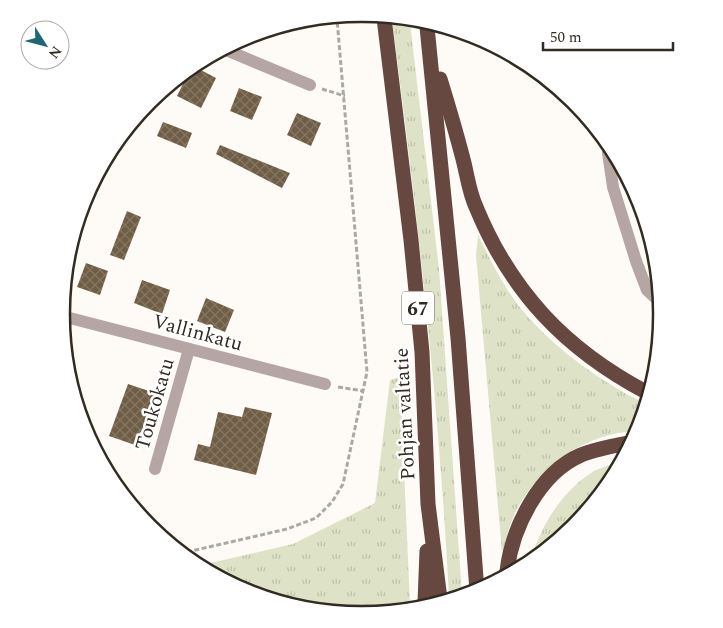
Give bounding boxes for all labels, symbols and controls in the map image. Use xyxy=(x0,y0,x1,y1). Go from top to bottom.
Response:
north arrow xyxy=(20,20,70,70)
scale bar xyxy=(543,20,673,52)
text: 50 m xyxy=(550,26,582,49)
text: N xyxy=(43,42,67,63)
road number: 67 xyxy=(402,292,434,324)
street label: Vallinkatu xyxy=(149,307,246,359)
street label: Pohjan valtatie xyxy=(387,347,423,481)
street label: Toukokatu xyxy=(127,354,182,454)

